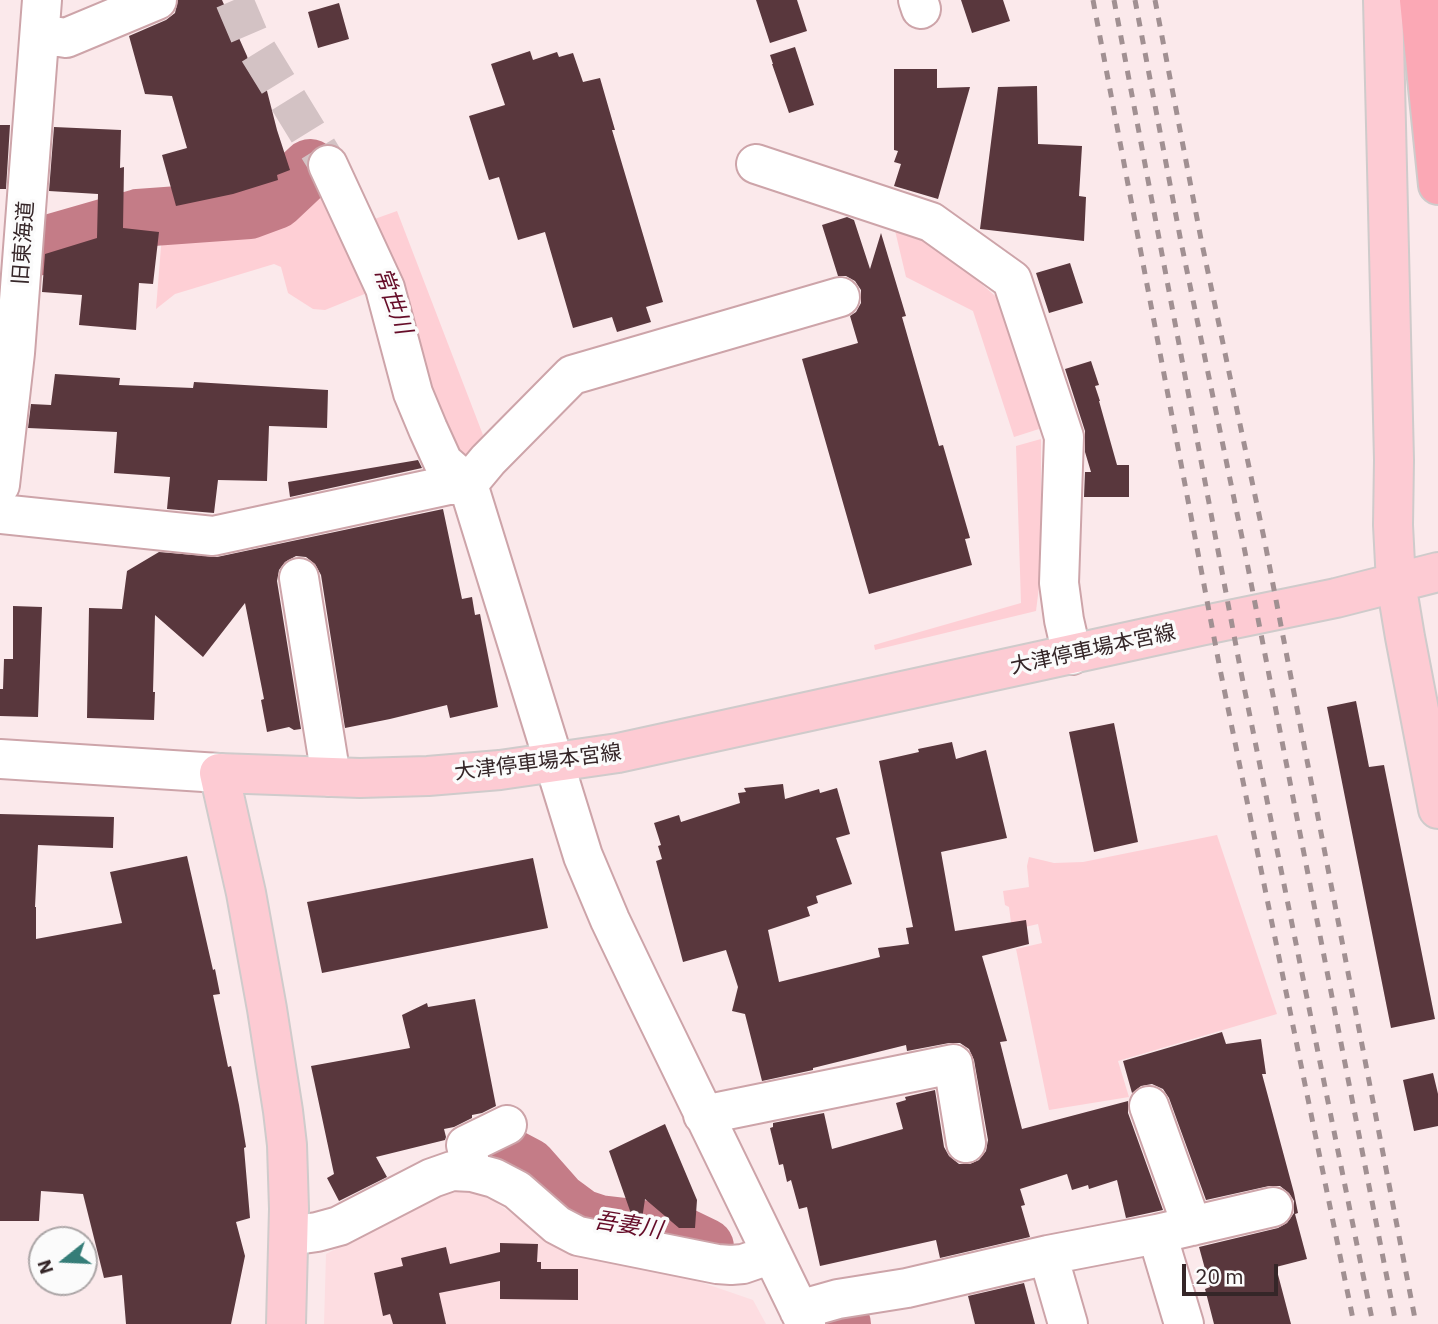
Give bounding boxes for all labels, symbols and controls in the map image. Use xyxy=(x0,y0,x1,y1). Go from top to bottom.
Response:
street label: 旧東海道 xyxy=(9,200,39,286)
water label: 常世川 xyxy=(367,264,417,338)
street label: 大津停車場本宮線 xyxy=(1008,620,1178,680)
street label: 大津停車場本宮線 xyxy=(453,740,623,786)
water label: 吾妻川 xyxy=(592,1207,664,1245)
north arrow xyxy=(28,1226,98,1296)
scale bar xyxy=(1186,1250,1282,1294)
text: N xyxy=(31,1257,58,1277)
text: 20 m xyxy=(1195,1262,1244,1290)

